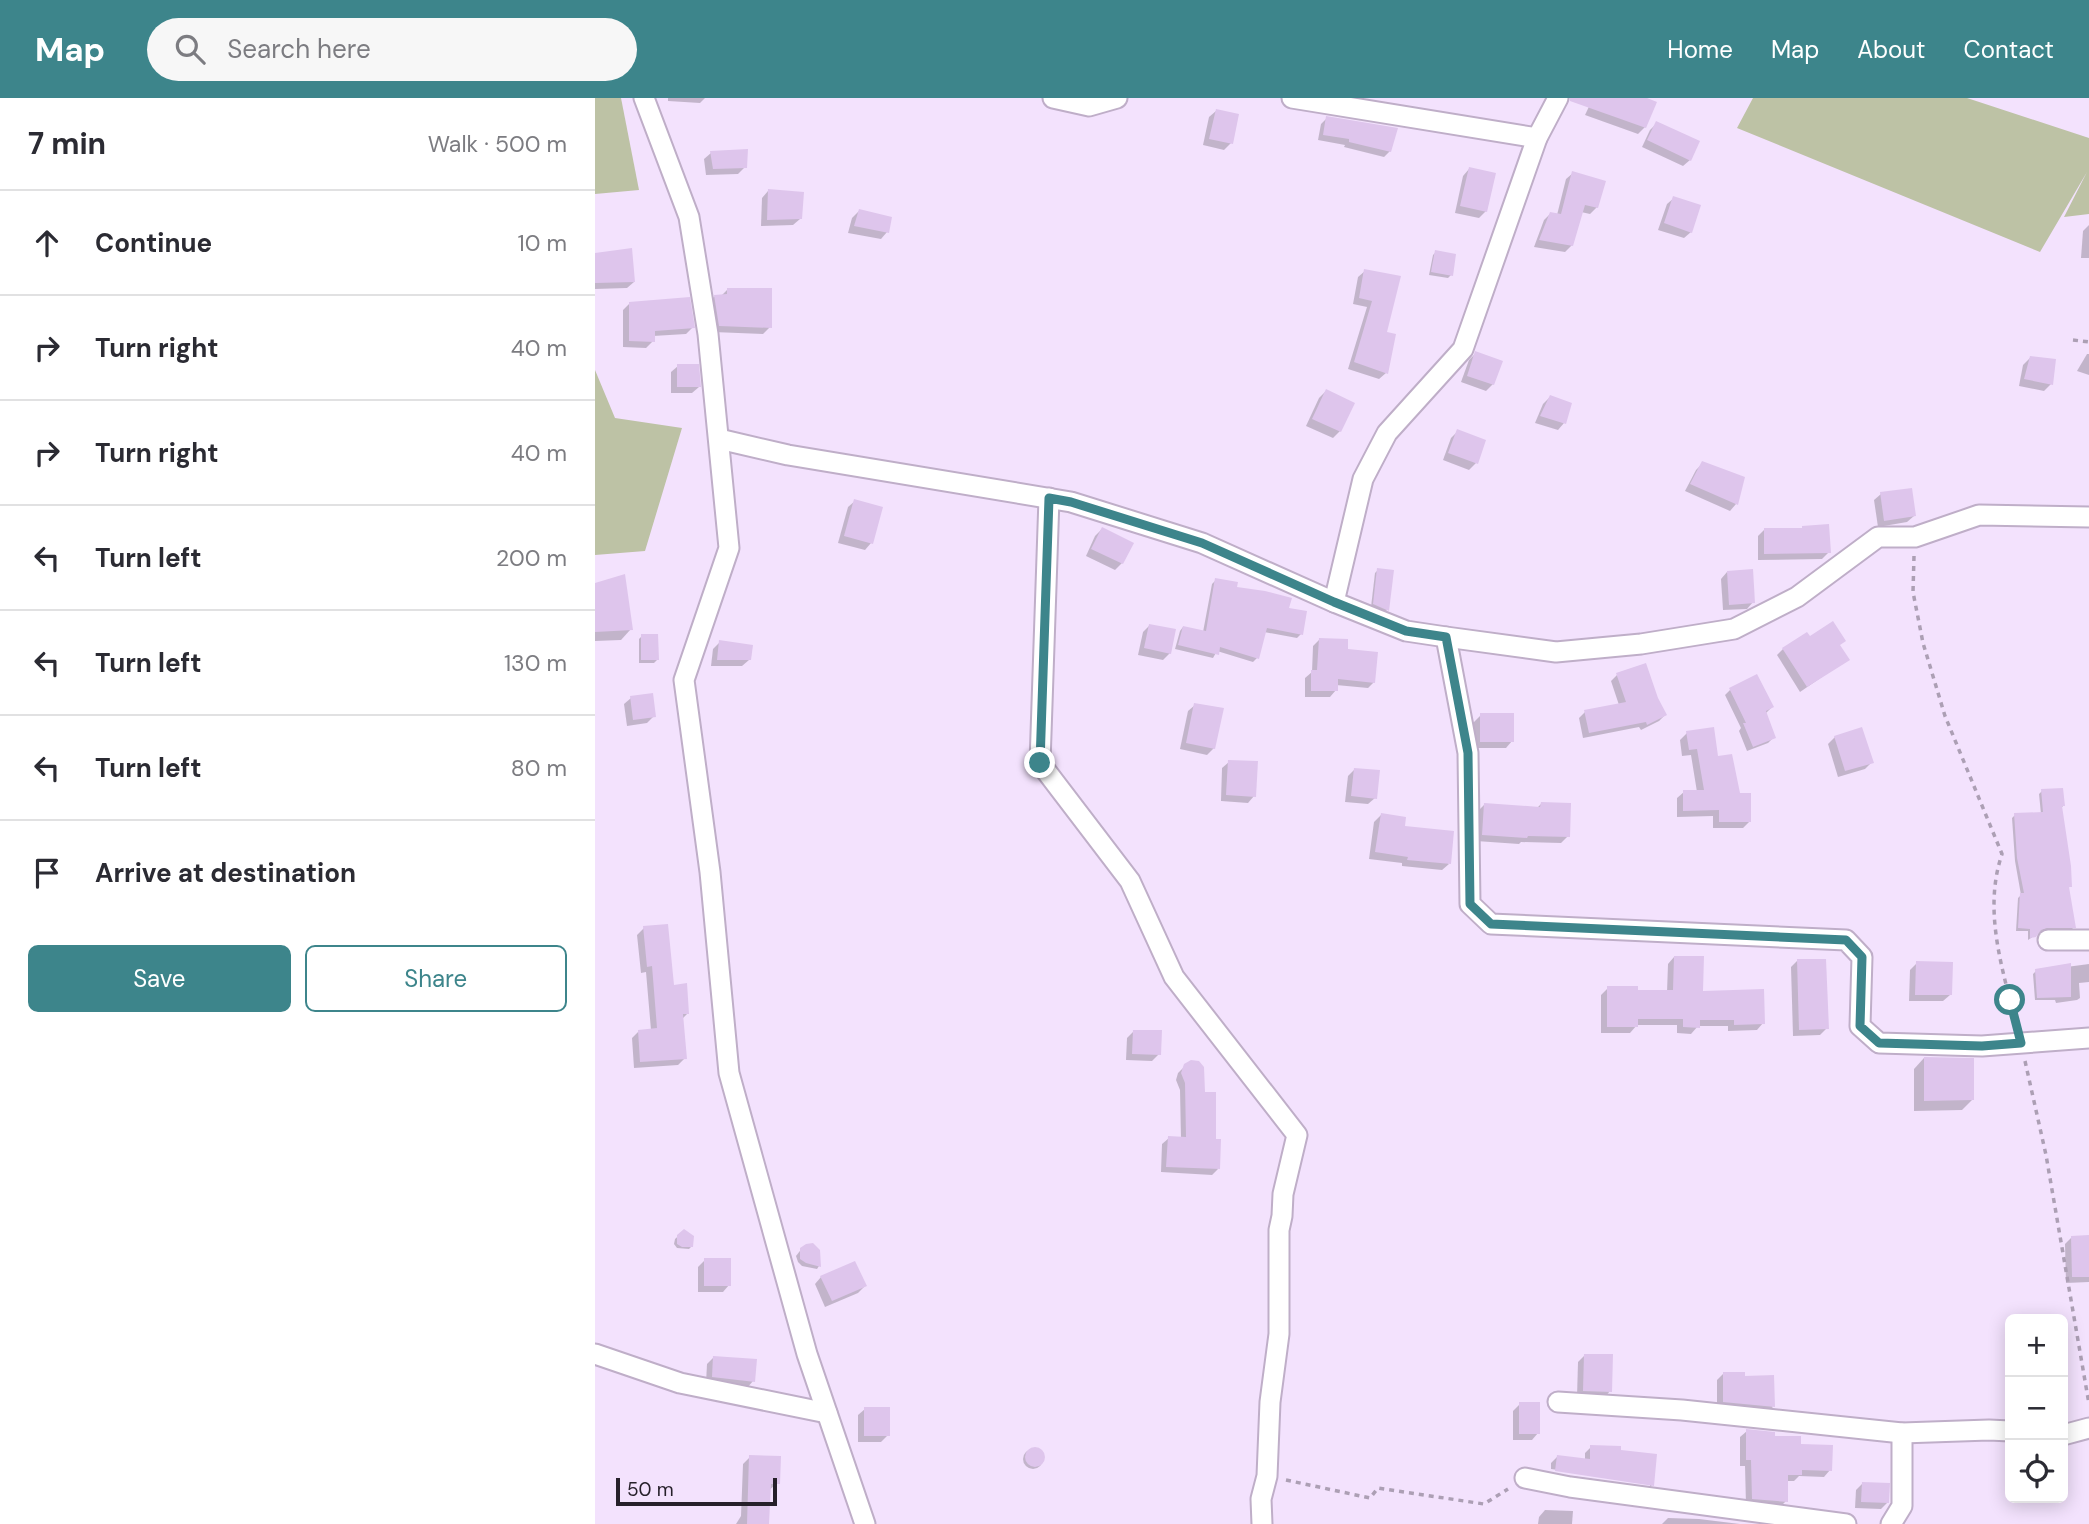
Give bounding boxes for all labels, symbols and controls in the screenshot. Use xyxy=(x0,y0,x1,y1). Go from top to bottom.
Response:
search box xyxy=(147,18,637,81)
text: Map xyxy=(35,28,105,71)
icon: search xyxy=(171,30,209,68)
text: Search here xyxy=(227,32,371,66)
text: Home xyxy=(1667,34,1733,65)
text: Map xyxy=(1771,34,1819,65)
text: About xyxy=(1857,34,1926,65)
text: Contact xyxy=(1964,34,2054,65)
text: 7 min xyxy=(28,124,106,163)
text: Walk · 500 m xyxy=(428,129,567,159)
icon: ahead xyxy=(28,224,66,262)
text: Continue xyxy=(95,226,212,260)
text: 10 m xyxy=(517,228,567,258)
icon: right xyxy=(28,329,66,367)
text: Turn right xyxy=(95,331,219,365)
text: 40 m xyxy=(511,333,567,363)
icon: right xyxy=(28,434,66,472)
text: Turn right xyxy=(95,436,219,470)
text: 40 m xyxy=(511,438,567,468)
icon: left xyxy=(28,539,66,577)
text: Turn left xyxy=(95,541,202,575)
text: 200 m xyxy=(496,543,567,573)
icon: left xyxy=(28,644,66,682)
text: Turn left xyxy=(95,646,202,680)
text: 130 m xyxy=(504,648,567,678)
route end xyxy=(1024,747,1055,778)
icon: left xyxy=(28,749,66,787)
text: Turn left xyxy=(95,751,202,785)
text: 80 m xyxy=(511,753,567,783)
icon: arrive xyxy=(28,854,66,892)
text: Arrive at destination xyxy=(95,856,356,890)
button: Save xyxy=(28,945,291,1012)
button: Share xyxy=(305,945,567,1012)
route start xyxy=(1994,984,2025,1015)
map controls xyxy=(2005,1314,2068,1503)
button: + xyxy=(2005,1314,2068,1377)
button: − xyxy=(2005,1377,2068,1440)
button: locate xyxy=(2005,1440,2068,1503)
scale bar xyxy=(616,1475,777,1507)
text: 50 m xyxy=(627,1477,674,1502)

